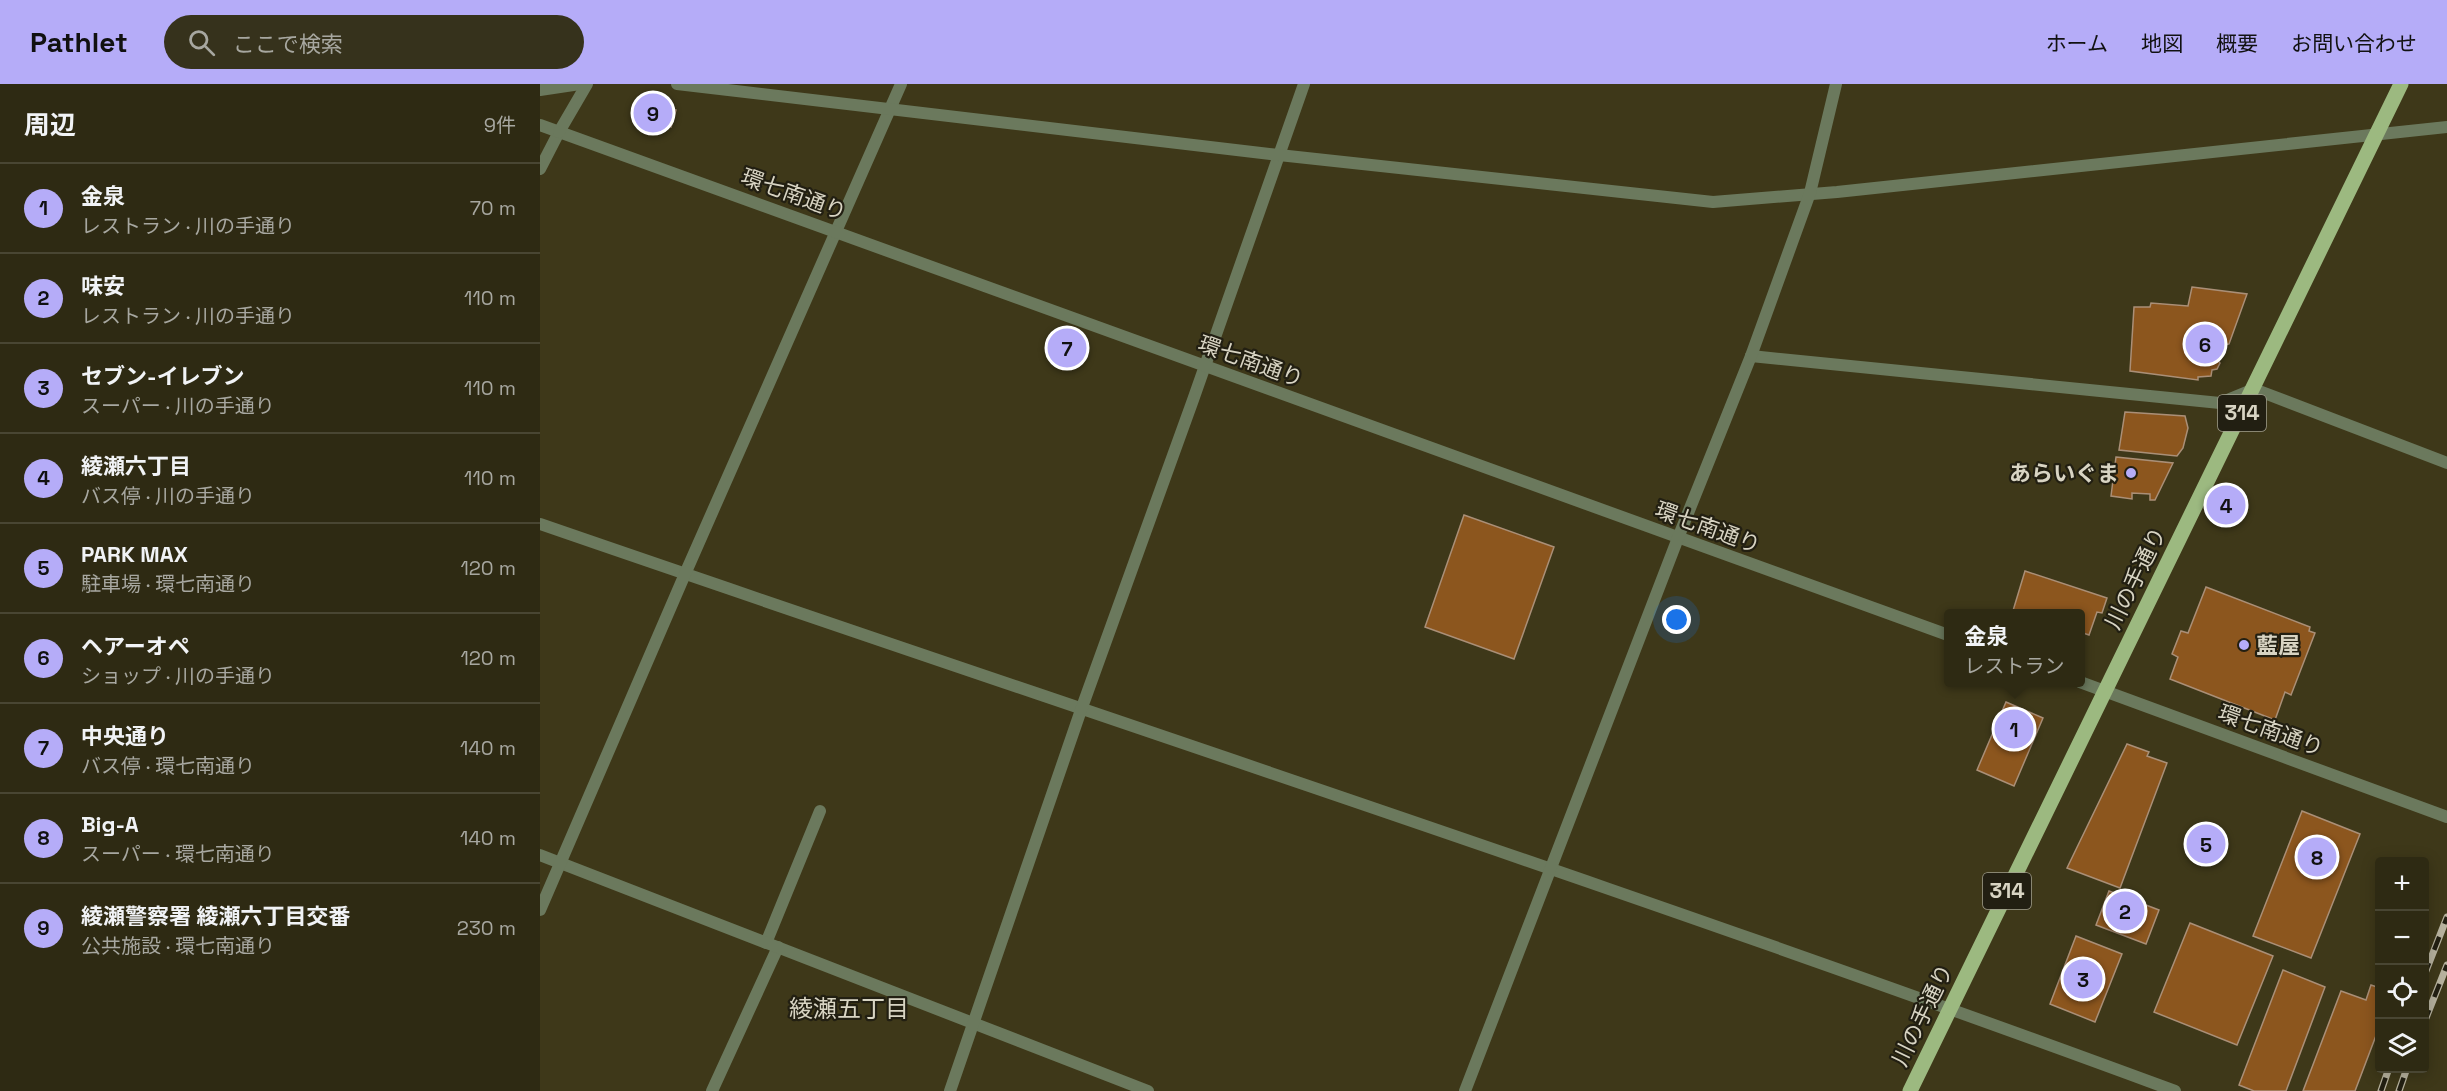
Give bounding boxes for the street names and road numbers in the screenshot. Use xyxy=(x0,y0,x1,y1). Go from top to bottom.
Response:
street label: 環七南通り xyxy=(738,162,850,226)
street label: 環七南通り xyxy=(1195,329,1307,393)
road number: 314 xyxy=(2218,395,2266,431)
street label: 環七南通り xyxy=(1652,495,1764,559)
street label: 川の手通り xyxy=(2098,522,2172,634)
street label: 環七南通り xyxy=(2215,698,2327,762)
road number: 314 xyxy=(1983,873,2031,909)
street label: 川の手通り xyxy=(1885,959,1959,1071)

